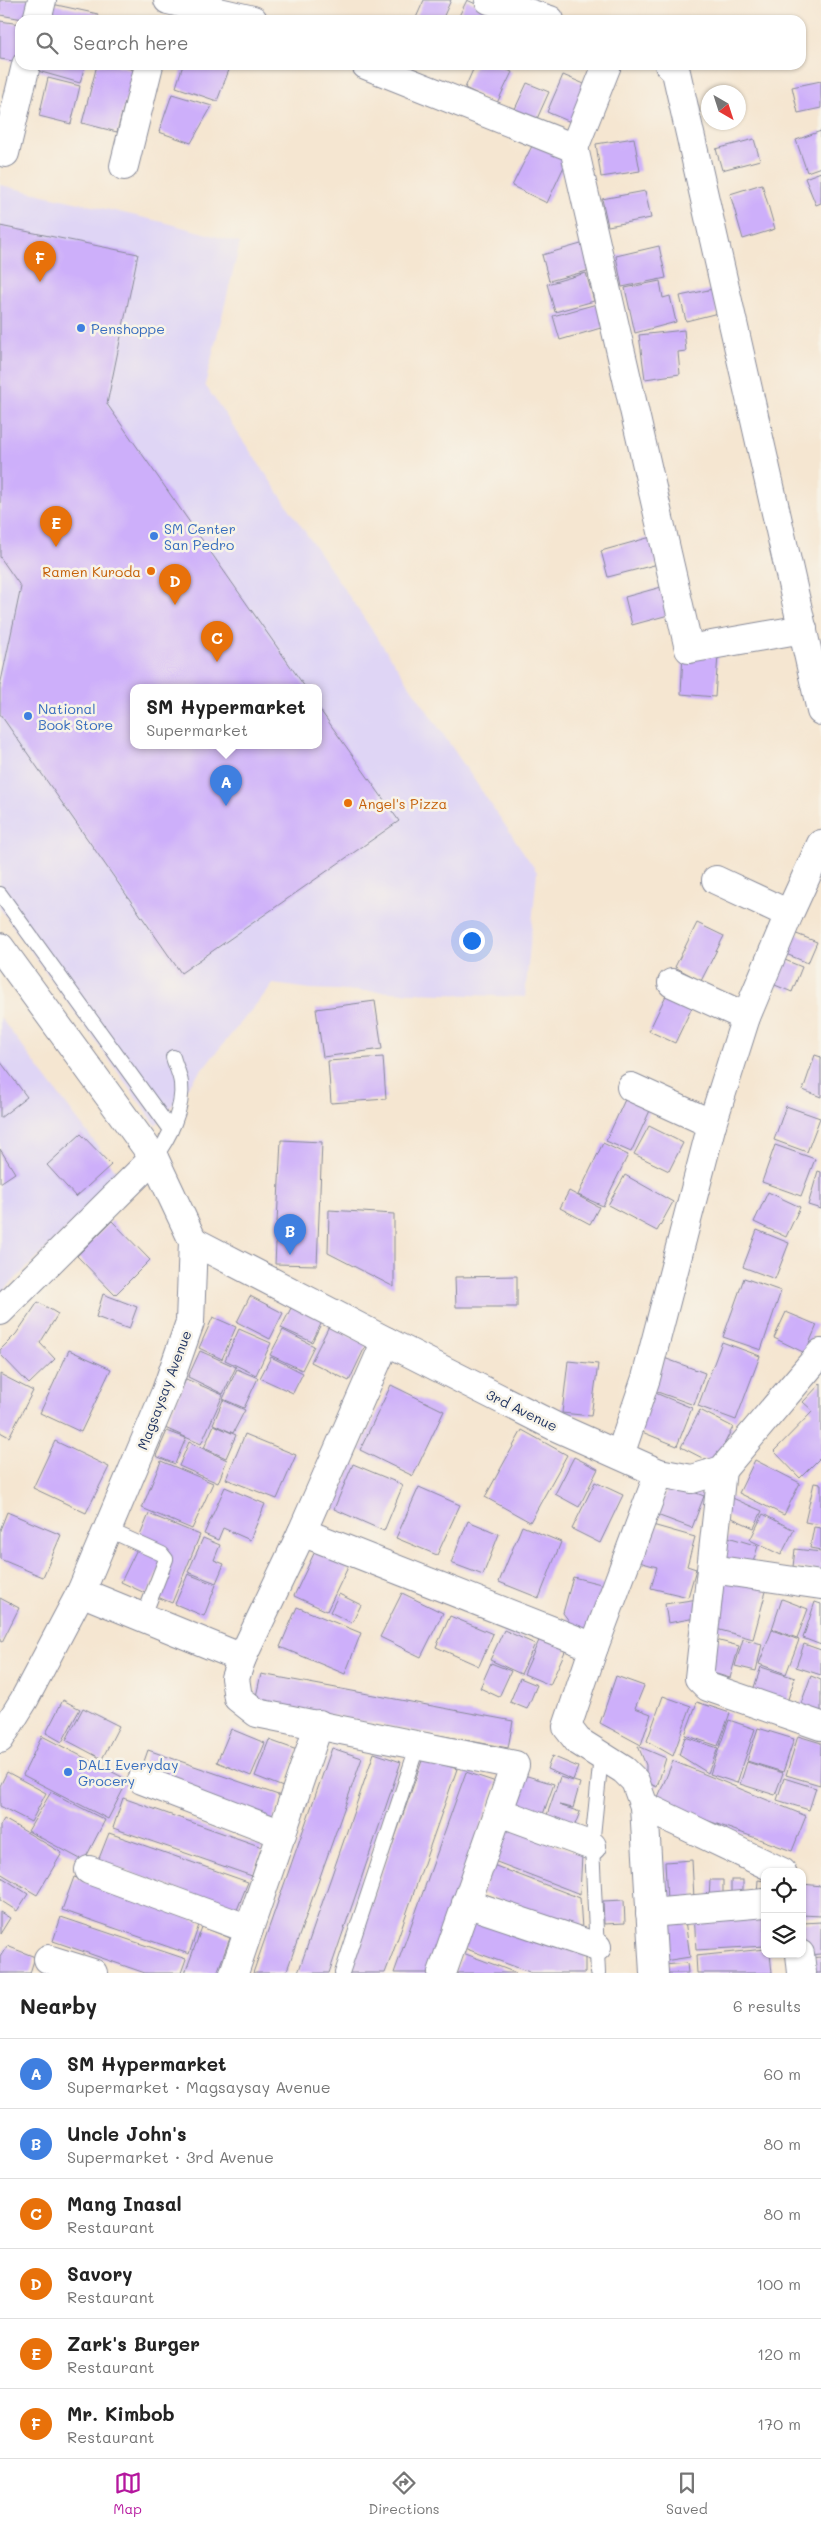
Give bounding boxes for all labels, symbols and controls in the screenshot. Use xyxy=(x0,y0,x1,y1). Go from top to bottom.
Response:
search box xyxy=(15,15,806,70)
icon: search xyxy=(33,29,61,57)
text: Search here xyxy=(73,30,189,55)
north arrow xyxy=(701,85,746,130)
pin: F xyxy=(24,241,56,282)
place label: Penshoppe xyxy=(91,319,165,338)
marker: Penshoppe xyxy=(75,322,87,334)
pin: E xyxy=(40,506,72,547)
place label: SM Center San Pedro xyxy=(164,519,236,554)
marker: SM Center San Pedro xyxy=(148,530,160,542)
place label: Ramen Kuroda xyxy=(42,562,141,581)
pin: D xyxy=(159,564,191,605)
marker: Ramen Kuroda xyxy=(145,565,157,577)
pin: C xyxy=(201,621,233,662)
popup xyxy=(130,684,322,749)
text: SM Hypermarket xyxy=(146,694,306,719)
place label: National Book Store xyxy=(38,699,113,734)
marker: National Book Store xyxy=(22,710,34,722)
text: Supermarket xyxy=(146,719,248,740)
pin: A xyxy=(210,765,242,806)
place label: Angel's Pizza xyxy=(358,794,447,813)
marker: Angel's Pizza xyxy=(342,797,354,809)
your location xyxy=(459,928,485,954)
pin: B xyxy=(274,1214,306,1255)
street label: Magsaysay Avenue xyxy=(132,1328,196,1452)
street label: 3rd Avenue xyxy=(483,1385,561,1435)
place label: DALI Everyday Grocery xyxy=(78,1755,179,1790)
marker: DALI Everyday Grocery xyxy=(62,1766,74,1778)
map controls xyxy=(761,1868,806,1958)
button: locate xyxy=(761,1868,806,1913)
button: layers xyxy=(761,1913,806,1958)
text: Nearby xyxy=(20,1992,97,2019)
text: 6 results xyxy=(733,1995,801,2016)
text: SM Hypermarket xyxy=(67,2051,227,2076)
text: A xyxy=(30,2063,42,2084)
text: 60 m xyxy=(764,2063,801,2084)
text: Supermarket · Magsaysay Avenue xyxy=(67,2076,331,2097)
text: Uncle John's xyxy=(67,2121,187,2146)
text: B xyxy=(31,2133,41,2154)
text: 80 m xyxy=(764,2133,801,2154)
text: Supermarket · 3rd Avenue xyxy=(67,2146,274,2167)
text: Mang Inasal xyxy=(67,2191,182,2216)
text: C xyxy=(30,2203,42,2224)
text: 80 m xyxy=(764,2203,801,2224)
text: Restaurant xyxy=(67,2216,155,2237)
text: Savory xyxy=(67,2261,133,2286)
text: D xyxy=(30,2273,42,2294)
text: 100 m xyxy=(756,2273,801,2294)
text: Restaurant xyxy=(67,2286,155,2307)
text: Zark's Burger xyxy=(67,2331,200,2356)
text: E xyxy=(31,2343,41,2364)
text: 120 m xyxy=(757,2343,801,2364)
text: Restaurant xyxy=(67,2356,155,2377)
text: Mr. Kimbob xyxy=(67,2401,175,2426)
text: F xyxy=(31,2413,41,2434)
text: 170 m xyxy=(757,2413,801,2434)
text: Restaurant xyxy=(67,2426,155,2447)
tab: Map xyxy=(113,2469,142,2518)
tab: Directions xyxy=(368,2469,440,2518)
tab: Saved xyxy=(666,2469,708,2518)

